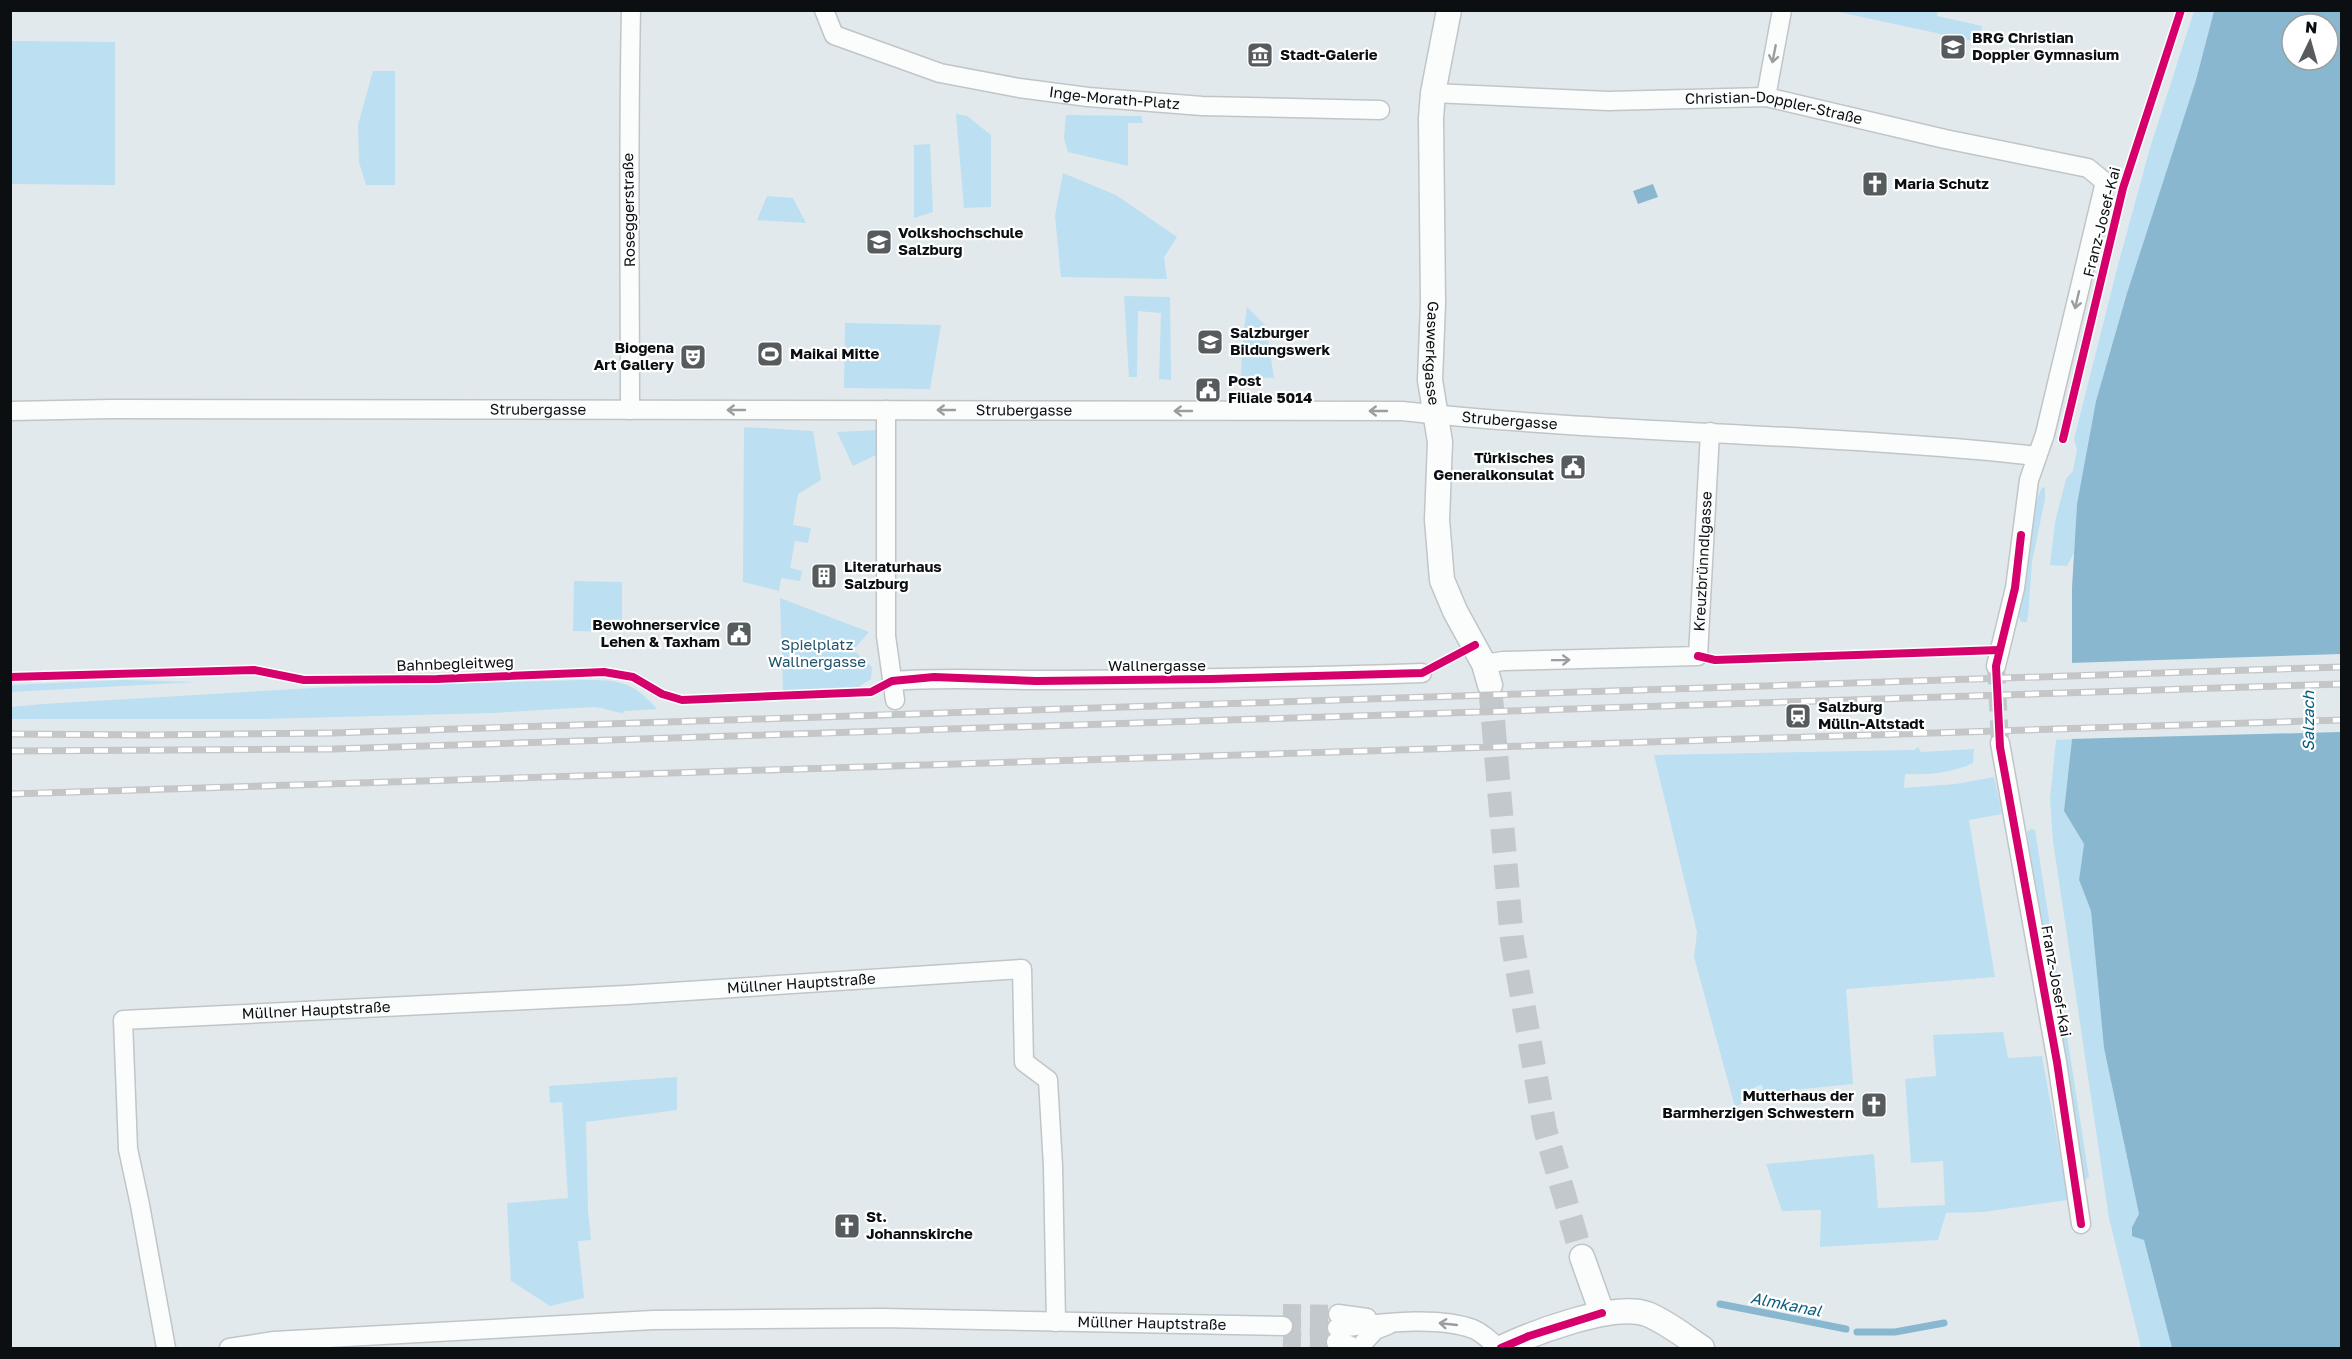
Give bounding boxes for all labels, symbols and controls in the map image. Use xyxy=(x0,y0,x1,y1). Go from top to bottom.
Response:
north arrow xyxy=(2280,12,2340,72)
text: N xyxy=(2304,17,2318,38)
place label: BRG Christian Doppler Gymnasium xyxy=(1972,28,2119,63)
school or university icon: BRG Christian Doppler Gymnasium xyxy=(1938,32,1968,62)
museum icon: Stadt-Galerie xyxy=(1245,40,1275,70)
one-way arrow xyxy=(1768,44,1779,63)
place label: Stadt-Galerie xyxy=(1280,45,1378,63)
street label: Inge-Morath-Platz xyxy=(1048,82,1181,112)
street label: Christian-Doppler-Straße xyxy=(1685,87,1865,127)
street label: Roseggerstraße xyxy=(618,152,638,267)
street label: Franz-Josef-Kai xyxy=(2079,165,2123,279)
church icon: Maria Schutz xyxy=(1860,169,1890,199)
place label: Maria Schutz xyxy=(1894,174,1989,192)
place label: Volkshochschule Salzburg xyxy=(898,223,1024,258)
school or university icon: Volkshochschule Salzburg xyxy=(864,227,894,257)
one-way arrow xyxy=(2070,291,2082,310)
street label: Gaswerkgasse xyxy=(1422,301,1444,407)
place label: Salzburger Bildungswerk xyxy=(1230,323,1330,358)
school or university icon: Salzburger Bildungswerk xyxy=(1195,327,1225,357)
place label: Biogena Art Gallery xyxy=(594,338,674,373)
sports icon: Maikai Mitte xyxy=(755,339,785,369)
theatre icon: Biogena Art Gallery xyxy=(678,342,708,372)
place label: Maikai Mitte xyxy=(790,344,880,362)
place label: Post Filiale 5014 xyxy=(1228,371,1312,406)
public building icon: Post Filiale 5014 xyxy=(1193,375,1223,405)
street label: Strubergasse xyxy=(490,400,586,418)
street label: Strubergasse xyxy=(976,400,1072,418)
one-way arrow xyxy=(726,404,746,416)
one-way arrow xyxy=(936,405,956,416)
one-way arrow xyxy=(1173,405,1193,417)
one-way arrow xyxy=(1368,405,1388,417)
street label: Strubergasse xyxy=(1461,407,1558,432)
place label: Türkisches Generalkonsulat xyxy=(1433,448,1554,483)
public building icon: Türkisches Generalkonsulat xyxy=(1558,452,1588,482)
street label: Kreuzbrünndlgasse xyxy=(1689,491,1715,632)
place label: Literaturhaus Salzburg xyxy=(844,557,942,592)
building icon: Literaturhaus Salzburg xyxy=(809,561,839,591)
place label: Bewohnerservice Lehen & Taxham xyxy=(592,615,720,650)
public building icon: Bewohnerservice Lehen & Taxham xyxy=(724,619,754,649)
park label: Spielplatz Wallnergasse xyxy=(768,635,866,670)
street label: Bahnbegleitweg xyxy=(396,652,514,674)
one-way arrow xyxy=(1551,654,1571,665)
street label: Wallnergasse xyxy=(1108,656,1206,674)
water label: Salzach xyxy=(2298,690,2318,751)
place label: Salzburg Mülln-Altstadt xyxy=(1818,697,1925,732)
station icon: Salzburg Mülln-Altstadt xyxy=(1783,701,1813,731)
street label: Franz-Josef-Kai xyxy=(2038,924,2076,1038)
street label: Müllner Hauptstraße xyxy=(726,969,876,996)
street label: Müllner Hauptstraße xyxy=(241,997,391,1022)
place label: Mutterhaus der Barmherzigen Schwestern xyxy=(1662,1086,1854,1121)
church icon: Mutterhaus der Barmherzigen Schwestern xyxy=(1859,1090,1889,1120)
place label: St. Johannskirche xyxy=(866,1207,973,1242)
church icon: St. Johannskirche xyxy=(832,1211,862,1241)
water label: Almkanal xyxy=(1749,1287,1824,1321)
street label: Müllner Hauptstraße xyxy=(1077,1312,1227,1333)
one-way arrow xyxy=(1438,1319,1458,1330)

